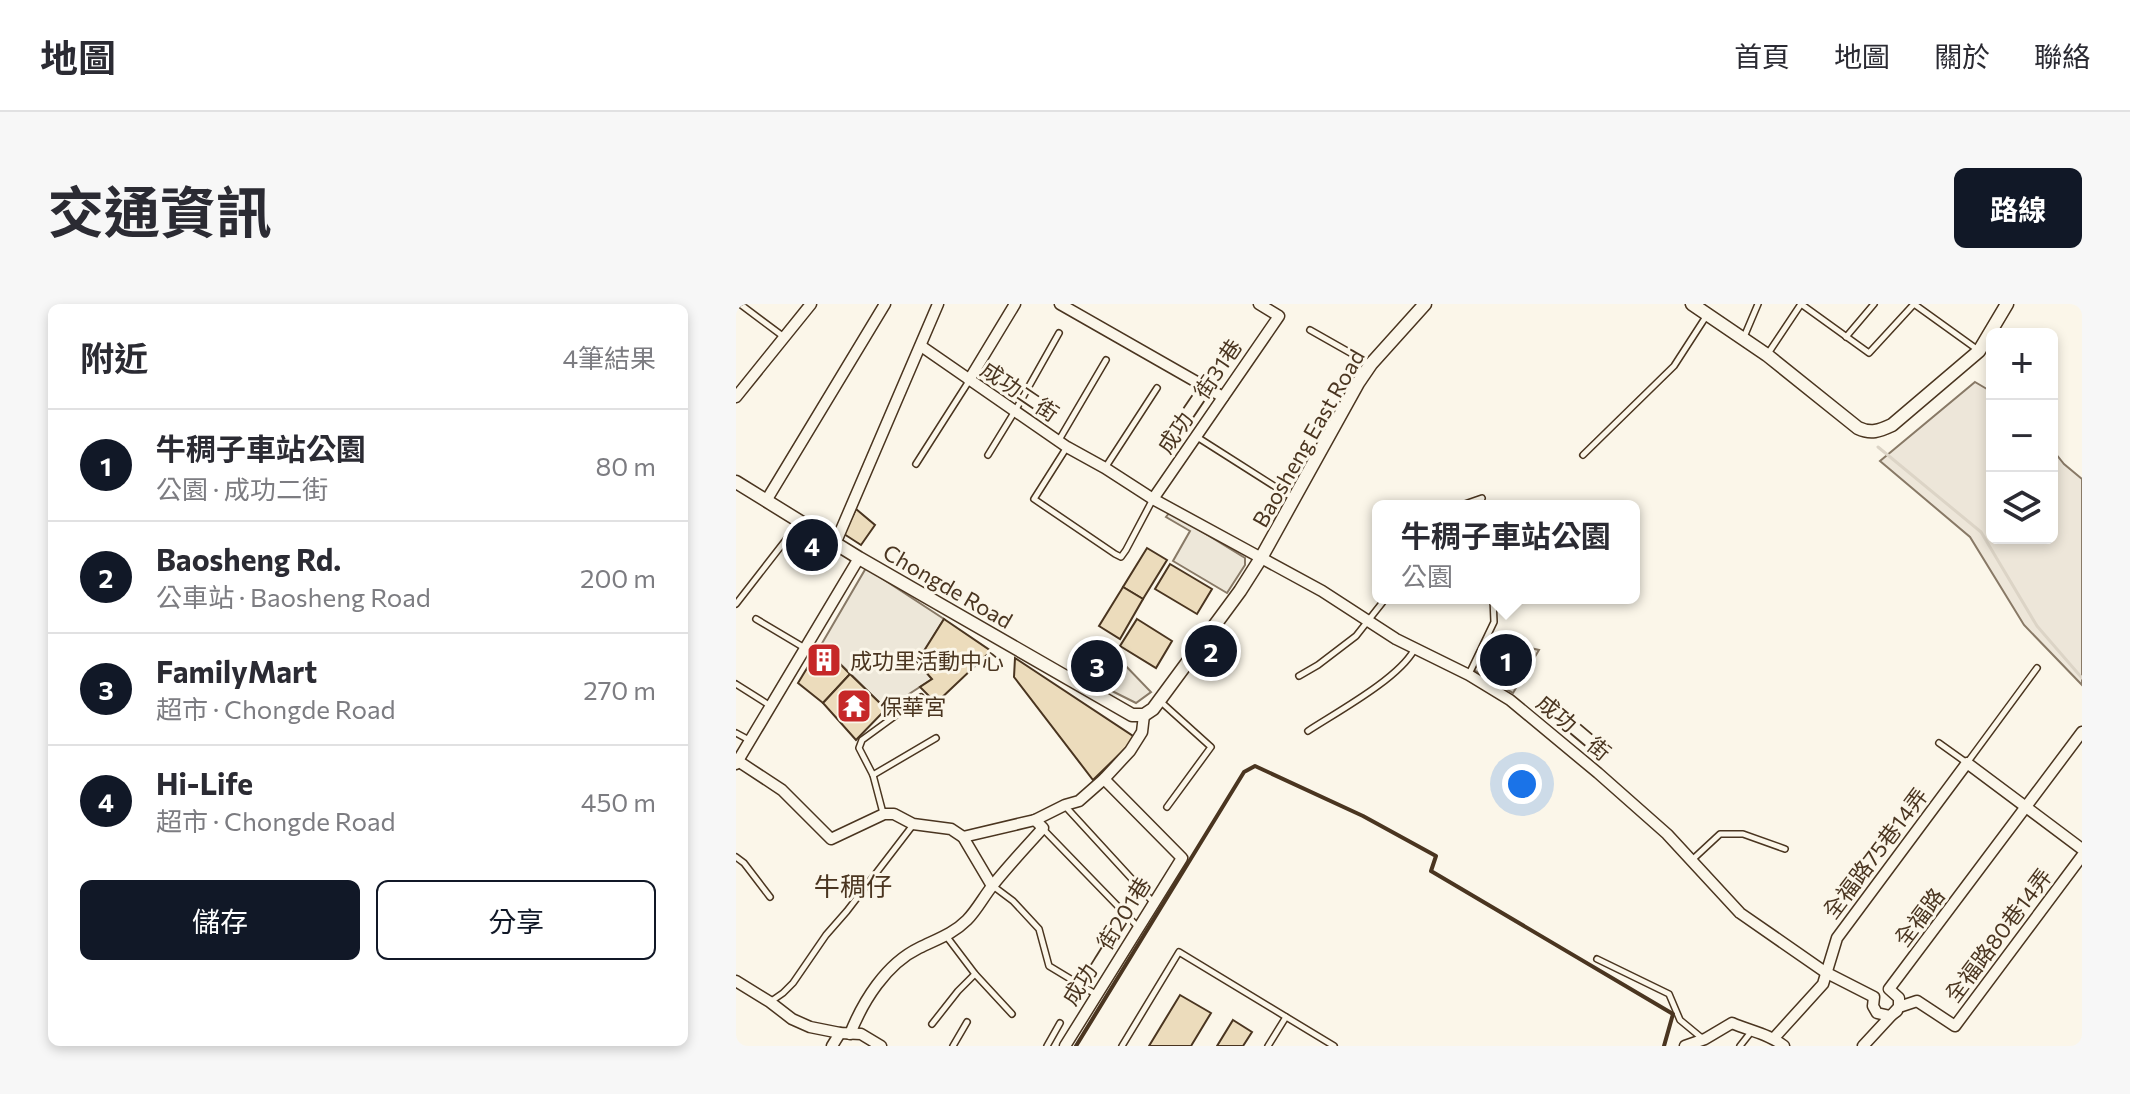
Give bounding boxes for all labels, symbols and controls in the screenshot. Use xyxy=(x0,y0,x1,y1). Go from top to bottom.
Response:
text: 地圖 xyxy=(40,33,116,80)
text: 首頁 xyxy=(1734,39,1790,73)
text: 地圖 xyxy=(1834,39,1890,73)
text: 關於 xyxy=(1934,39,1990,73)
text: 聯絡 xyxy=(2034,39,2090,73)
button: 路線 xyxy=(1954,168,2082,248)
text: 交通資訊 xyxy=(48,176,272,245)
map controls xyxy=(1986,328,2058,544)
button: + xyxy=(1986,328,2058,400)
street label: 成功二街31巷 xyxy=(1151,334,1247,458)
text: 附近 xyxy=(80,336,148,378)
text: 4筆結果 xyxy=(562,342,656,373)
street label: Baosheng East Road xyxy=(1246,344,1370,532)
street label: 成功二街 xyxy=(976,355,1064,427)
button: − xyxy=(1986,400,2058,472)
text: 牛稠子車站公園 xyxy=(156,429,366,466)
text: 1 xyxy=(100,450,112,481)
text: 80 m xyxy=(596,450,656,481)
button: layers xyxy=(1986,472,2058,544)
text: 公園 · 成功二街 xyxy=(156,473,328,504)
popup xyxy=(1372,500,1640,604)
pin: 4 xyxy=(786,515,838,575)
text: 牛稠子車站公園 xyxy=(1401,516,1611,553)
street label: Chongde Road xyxy=(878,538,1018,634)
text: Baosheng Rd. xyxy=(156,540,341,577)
text: 公園 xyxy=(1401,560,1453,591)
text: 2 xyxy=(99,562,113,593)
text: 200 m xyxy=(580,562,656,593)
text: 公車站 · Baosheng Road xyxy=(156,581,431,612)
pin: 2 xyxy=(1185,621,1237,681)
pin: 1 xyxy=(1480,630,1532,690)
pin: 3 xyxy=(1071,636,1123,696)
building icon: 成功里活動中心 xyxy=(805,641,843,679)
place label: 成功里活動中心 xyxy=(850,647,1004,674)
text: FamilyMart xyxy=(156,652,317,689)
text: 3 xyxy=(98,674,114,705)
text: 270 m xyxy=(583,674,656,705)
temple icon: 保華宮 xyxy=(835,687,873,725)
street label: 成功二街 xyxy=(1532,688,1616,766)
text: 超市 · Chongde Road xyxy=(156,693,396,724)
place label: 保華宮 xyxy=(880,693,946,720)
text: Hi-Life xyxy=(156,764,253,801)
your location xyxy=(1502,764,1542,804)
street label: 全福路75巷14弄 xyxy=(1817,782,1933,924)
text: 4 xyxy=(98,786,114,817)
text: 450 m xyxy=(581,786,656,817)
text: 超市 · Chongde Road xyxy=(156,805,396,836)
street label: 全福路80巷14弄 xyxy=(1939,863,2057,1007)
district label: 牛稠仔 xyxy=(814,870,892,901)
street label: 成功一街201巷 xyxy=(1056,872,1156,1010)
button: 儲存 xyxy=(80,880,360,960)
button: 分享 xyxy=(376,880,656,960)
street label: 全福路 xyxy=(1889,883,1949,951)

